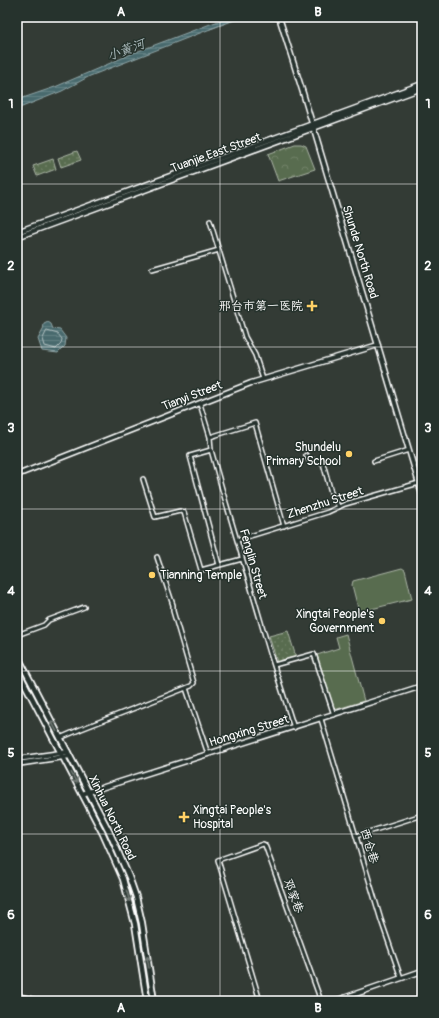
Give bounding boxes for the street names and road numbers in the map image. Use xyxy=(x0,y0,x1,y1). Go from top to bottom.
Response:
street label: Tuanjie East Street xyxy=(169,130,263,176)
street label: Shunde North Road xyxy=(339,204,381,301)
street label: Tianyi Street xyxy=(160,378,224,414)
street label: Zhenzhu Street xyxy=(285,484,365,522)
street label: Fenglin Street xyxy=(236,527,270,601)
street label: Hongxing Street xyxy=(207,712,291,750)
street label: Xinhua North Road xyxy=(85,773,139,863)
street label: 西仓巷 xyxy=(357,827,381,865)
street label: 邓家巷 xyxy=(280,877,306,915)

